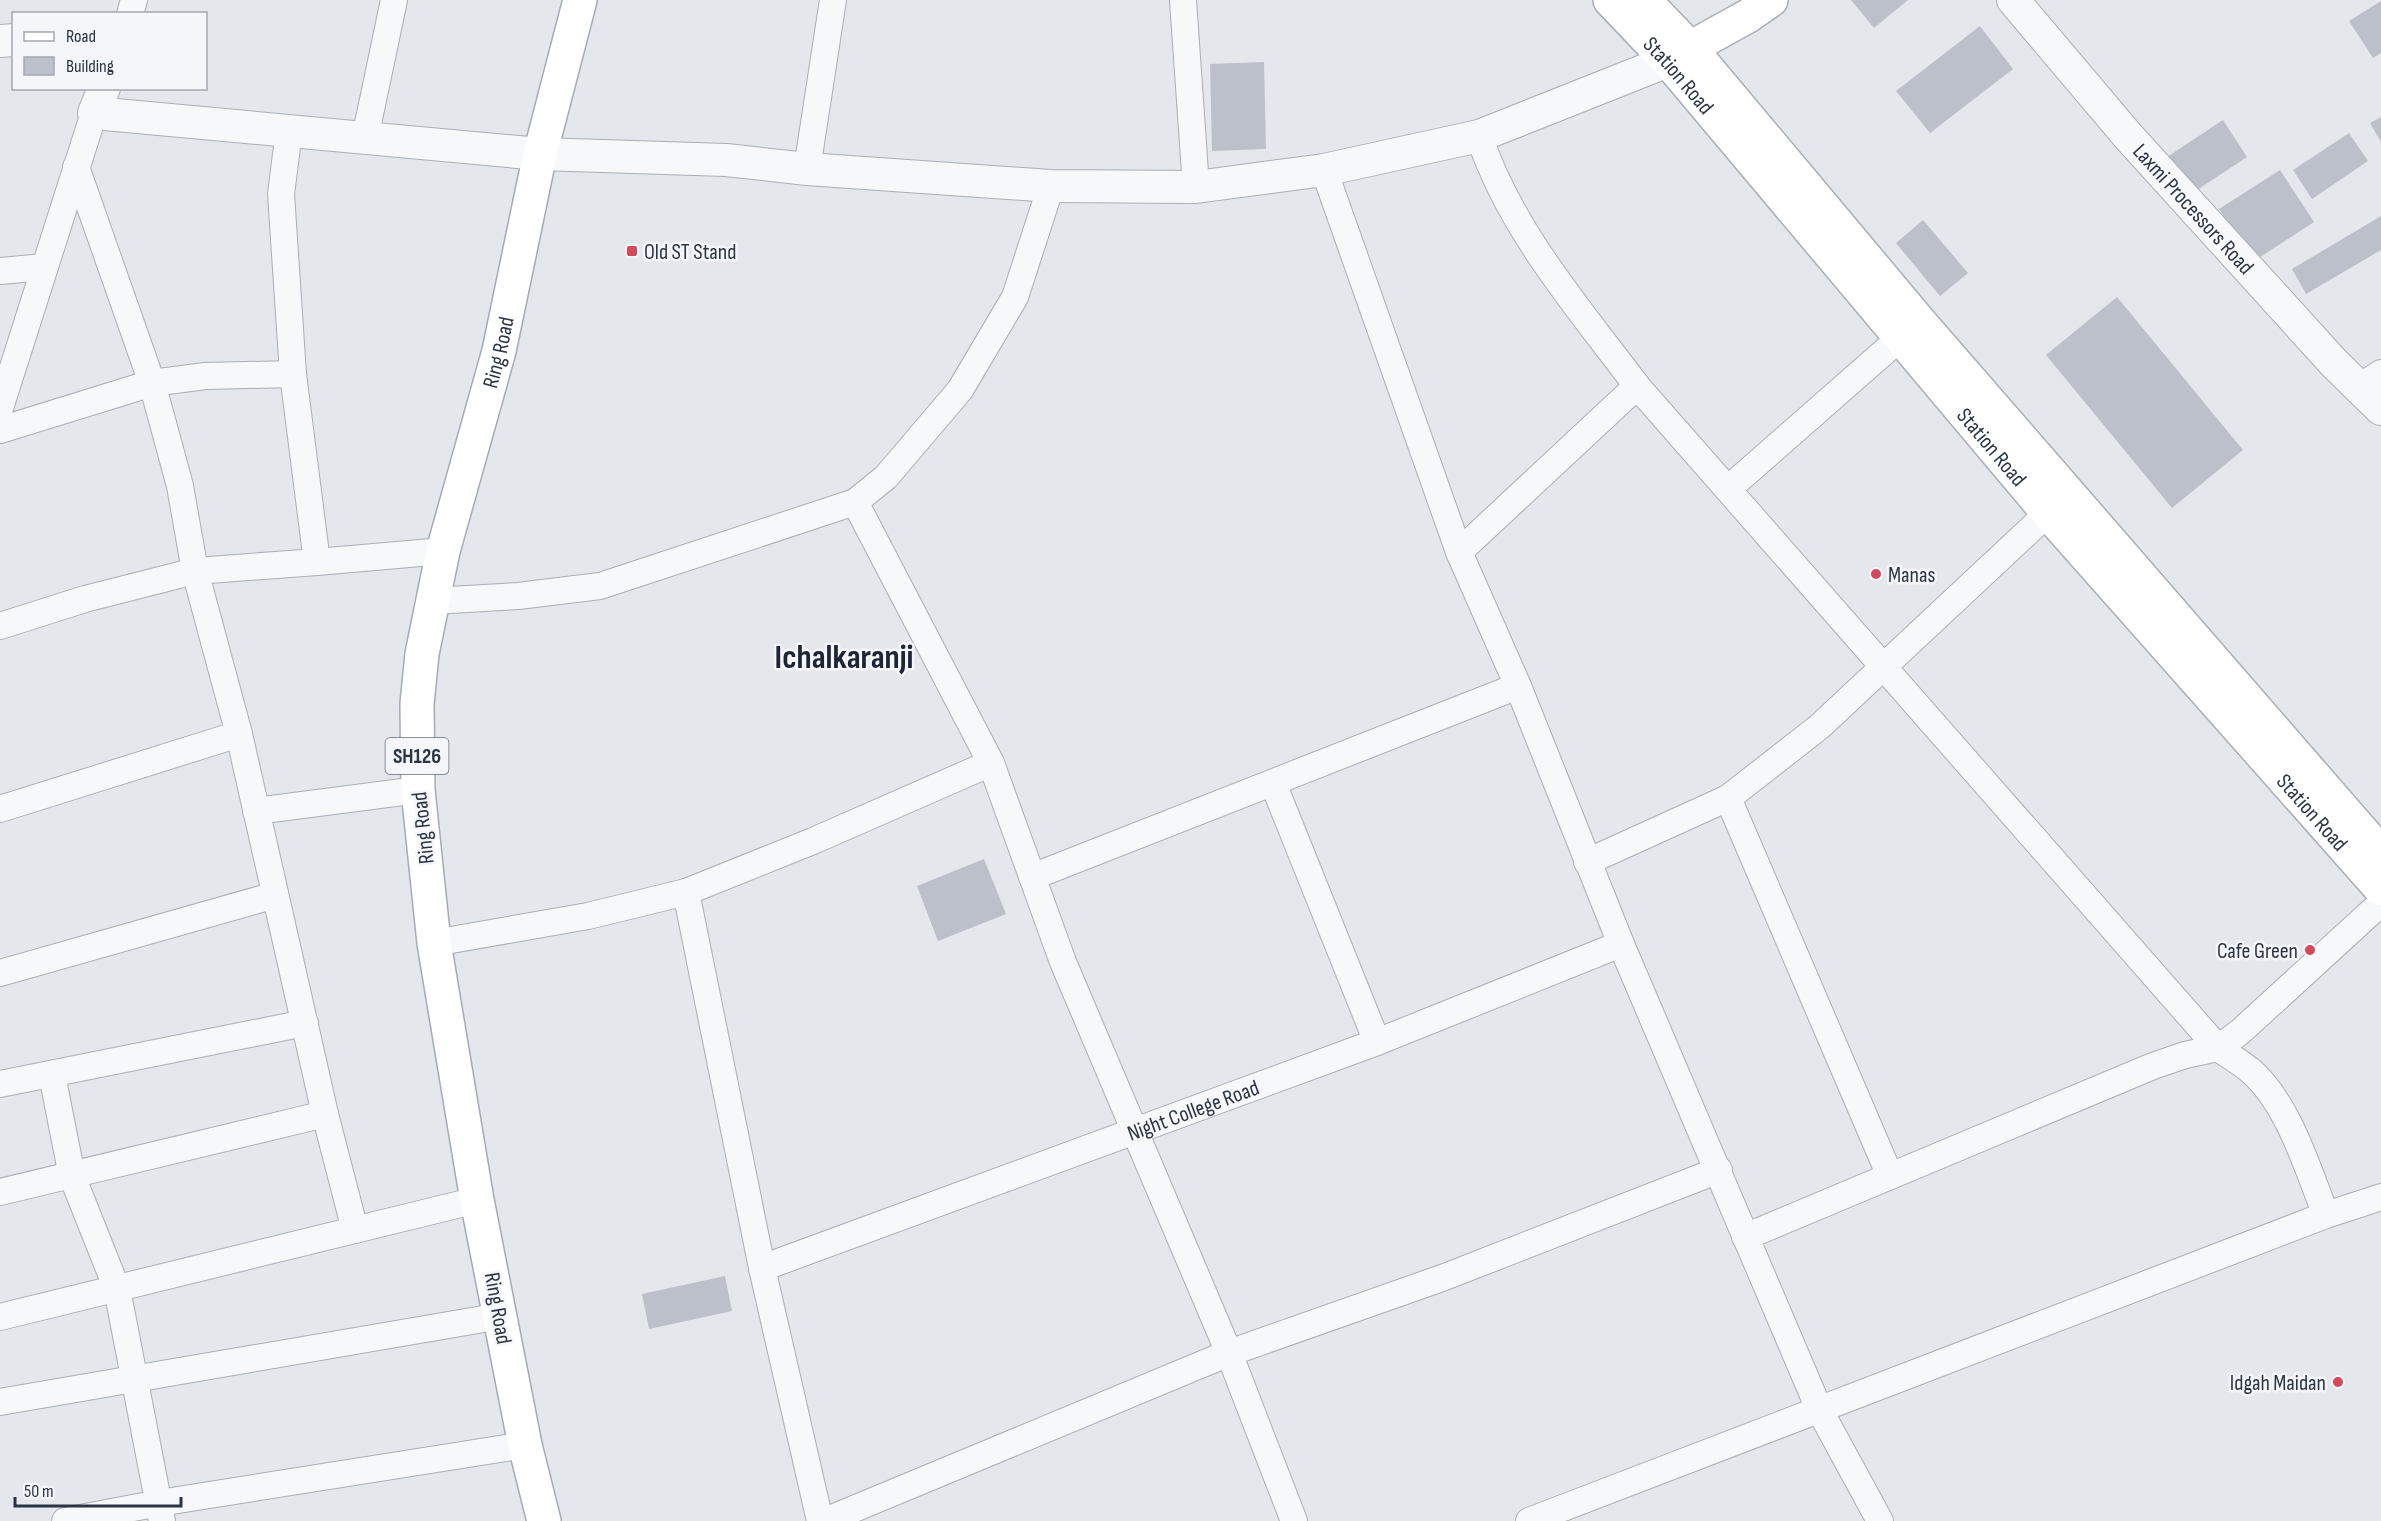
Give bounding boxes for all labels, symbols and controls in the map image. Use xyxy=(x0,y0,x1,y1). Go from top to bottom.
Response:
legend xyxy=(12,12,207,90)
text: Road xyxy=(66,26,96,47)
street label: Station Road xyxy=(1637,32,1719,120)
text: Building xyxy=(66,56,114,77)
street label: Laxmi Processors Road xyxy=(2126,138,2259,281)
place label: Old ST Stand xyxy=(644,239,736,266)
marker: Old ST Stand xyxy=(625,244,639,258)
street label: Ring Road xyxy=(477,314,521,391)
street label: Station Road xyxy=(1950,403,2032,492)
place label: Manas xyxy=(1888,562,1935,589)
marker: Manas xyxy=(1869,567,1883,581)
district label: Ichalkaranji xyxy=(775,637,913,678)
road number: SH126 xyxy=(386,738,448,774)
street label: Station Road xyxy=(2270,769,2353,857)
street label: Ring Road xyxy=(406,790,441,865)
place label: Cafe Green xyxy=(2217,938,2298,965)
marker: Cafe Green xyxy=(2303,943,2317,957)
street label: Night College Road xyxy=(1124,1075,1263,1148)
street label: Ring Road xyxy=(478,1270,517,1346)
place label: Idgah Maidan xyxy=(2230,1370,2326,1397)
marker: Idgah Maidan xyxy=(2331,1375,2345,1389)
scale bar xyxy=(15,1470,182,1508)
text: 50 m xyxy=(24,1481,54,1502)

